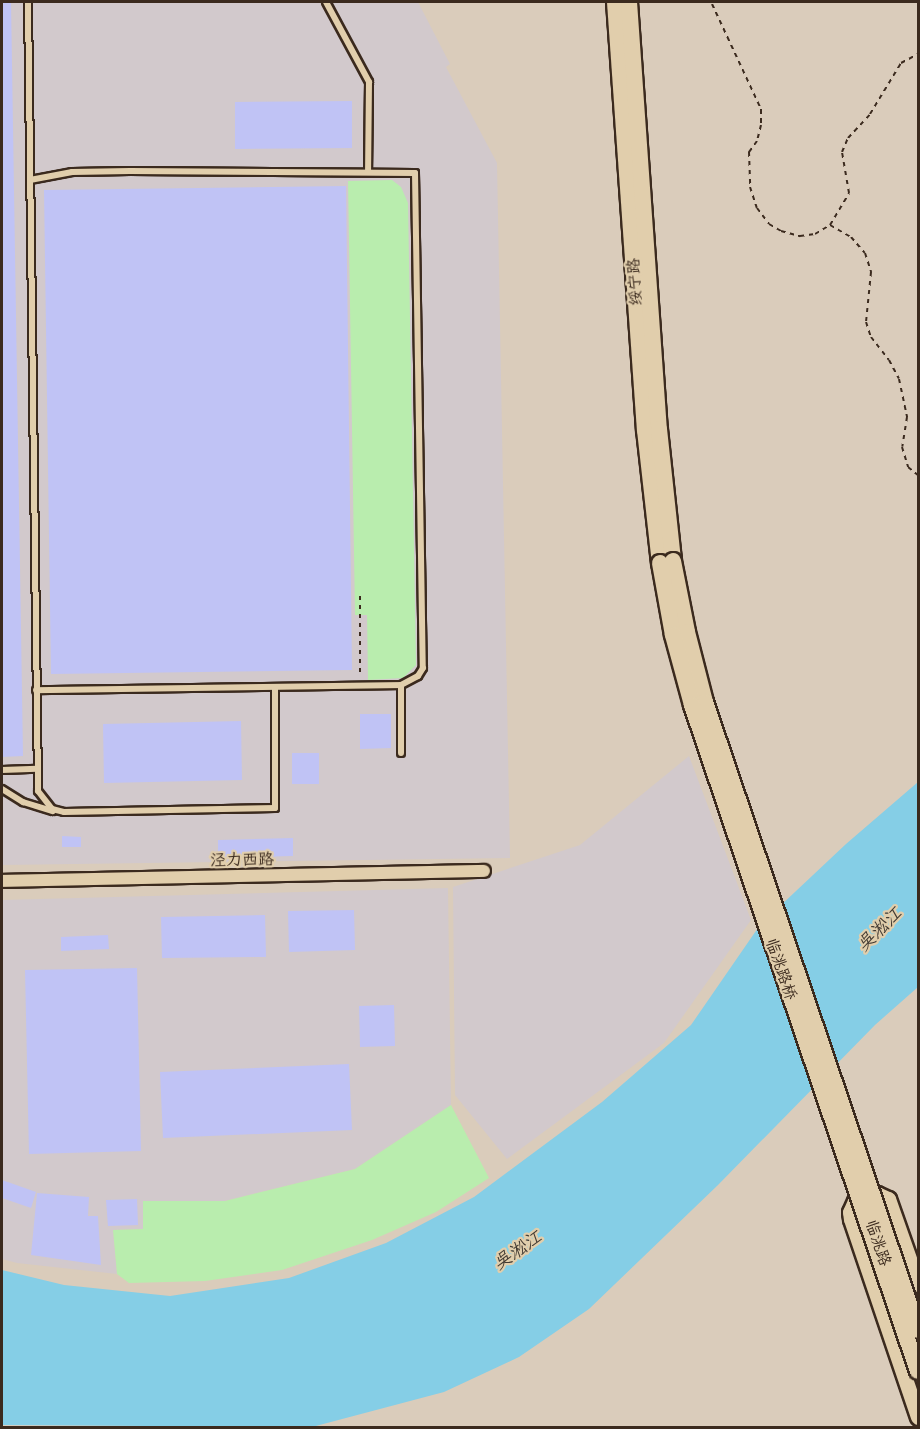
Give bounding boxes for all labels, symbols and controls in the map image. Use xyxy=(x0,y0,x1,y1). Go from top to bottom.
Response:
street label: 绥宁路 xyxy=(624,257,646,307)
street label: 泾力西路 xyxy=(210,850,274,870)
water label: 吴淞江 xyxy=(853,903,907,957)
street label: 临洮路桥 xyxy=(762,936,800,1002)
street label: 临洮路 xyxy=(861,1217,895,1269)
water label: 吴淞江 xyxy=(490,1227,546,1275)

